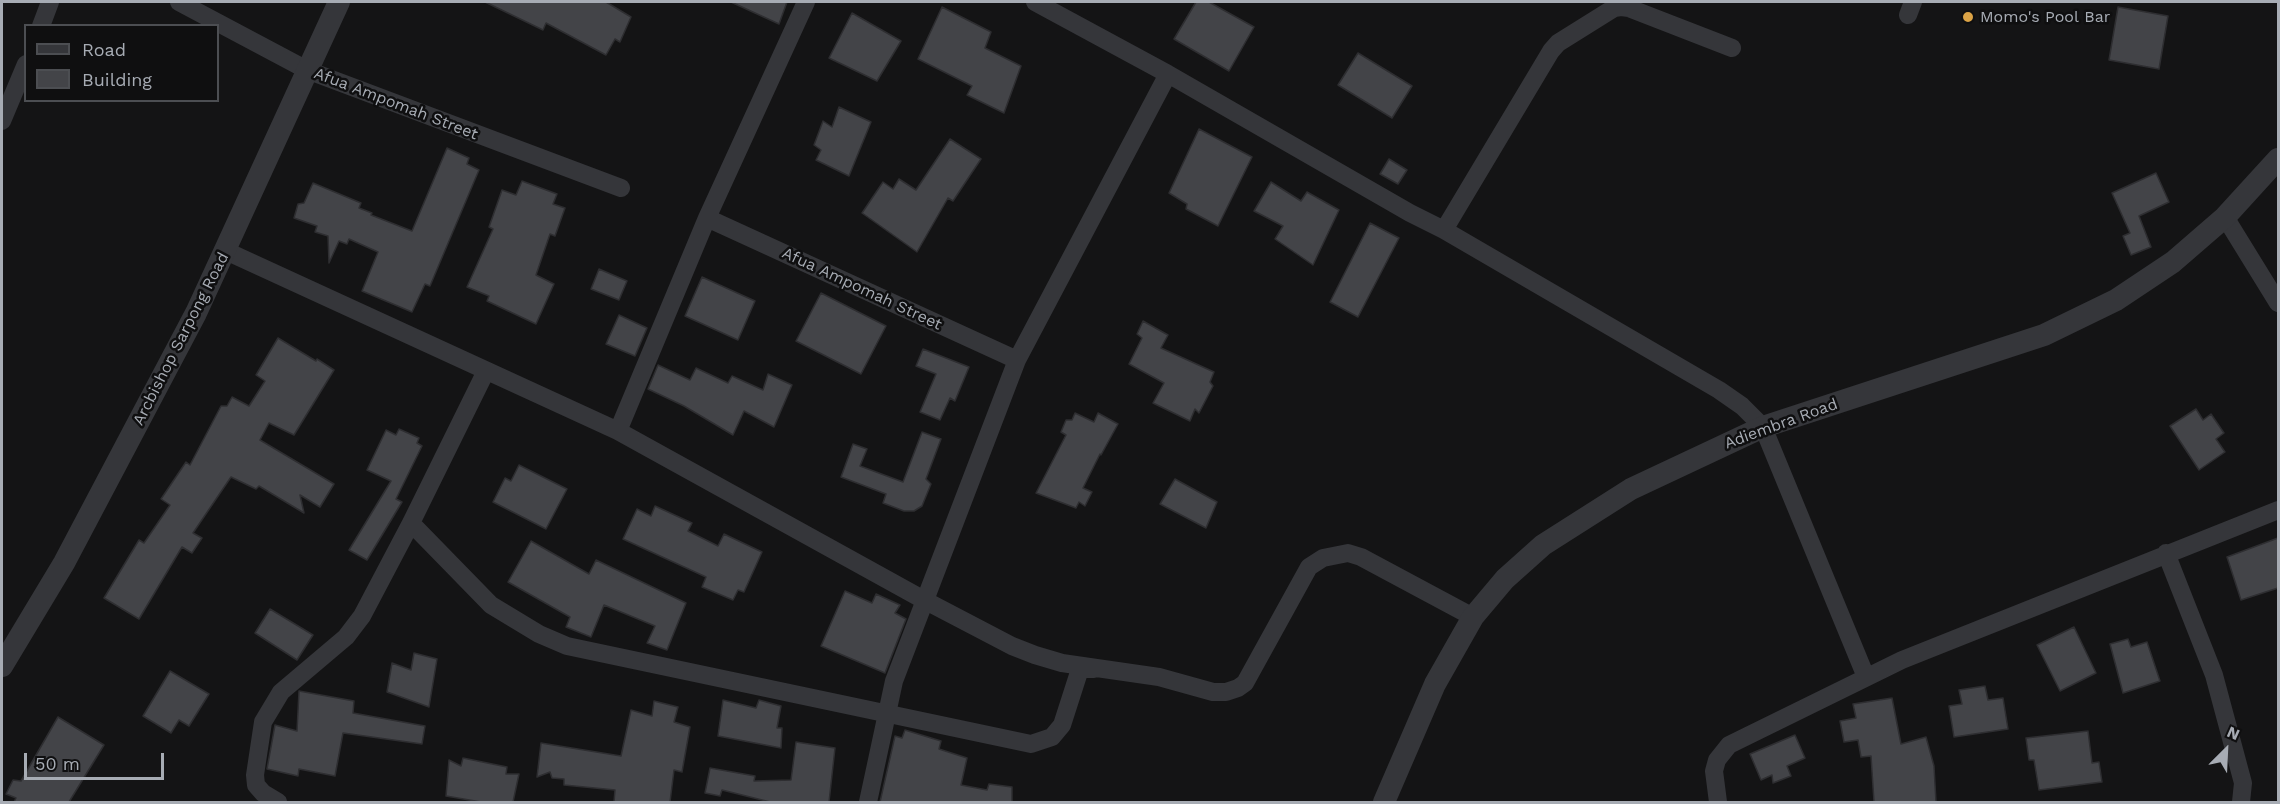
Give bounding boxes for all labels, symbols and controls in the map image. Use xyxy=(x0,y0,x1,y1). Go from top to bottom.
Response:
place label: Momo's Pool Bar xyxy=(1980,7,2110,27)
marker: Momo's Pool Bar xyxy=(1961,10,1975,24)
legend xyxy=(24,24,219,102)
text: Road xyxy=(82,39,126,60)
street label: Afua Ampomah Street xyxy=(311,64,481,144)
text: Building xyxy=(82,69,152,90)
street label: Afua Ampomah Street xyxy=(779,244,945,334)
street label: Arcbishop Sarpong Road xyxy=(129,249,233,429)
street label: Adiembra Road xyxy=(1722,395,1840,453)
north arrow xyxy=(2196,720,2256,780)
text: N xyxy=(2224,722,2243,744)
scale bar xyxy=(27,741,166,779)
text: 50 m xyxy=(35,753,80,774)

